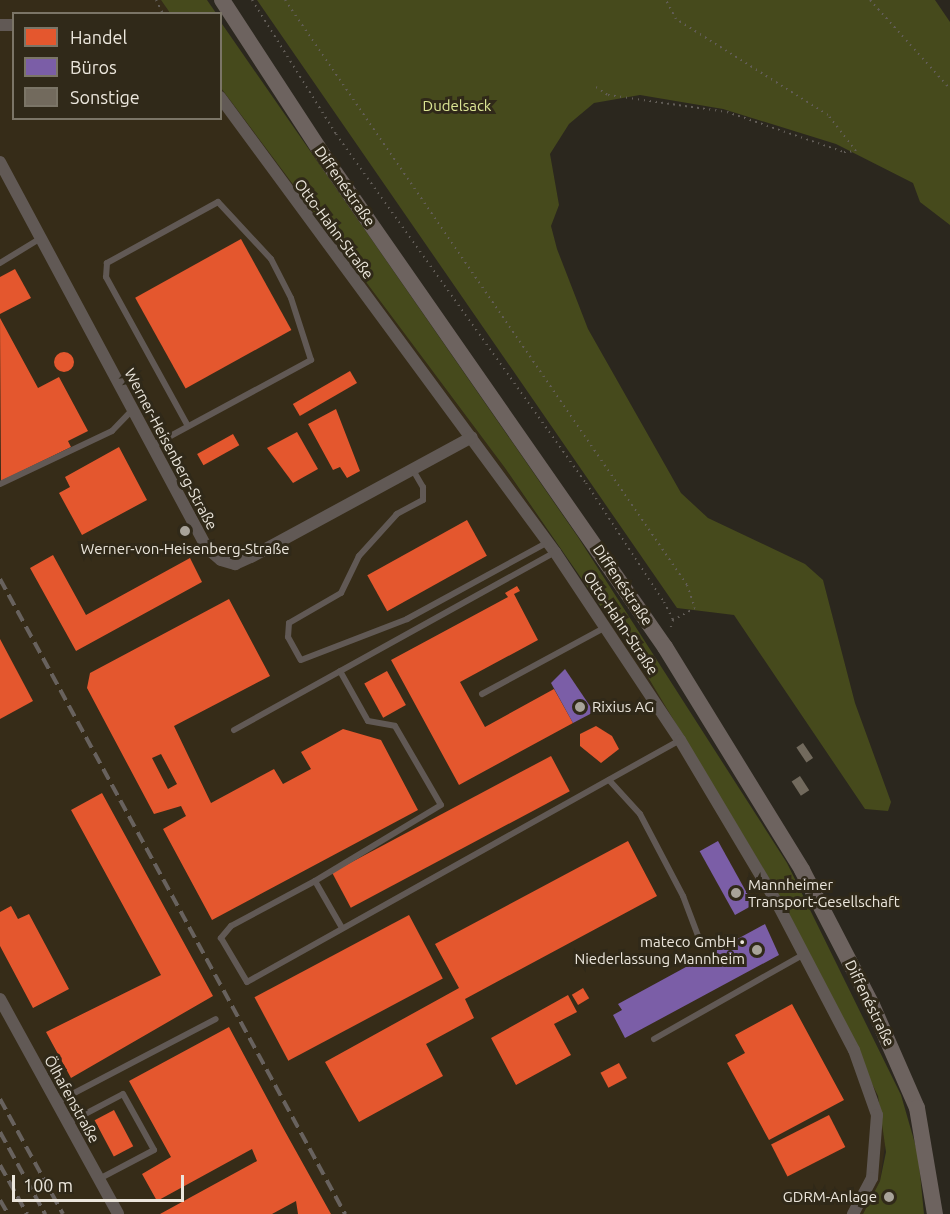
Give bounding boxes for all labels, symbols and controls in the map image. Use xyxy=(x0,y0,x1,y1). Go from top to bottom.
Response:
legend xyxy=(12,12,222,120)
text: Handel xyxy=(70,27,127,47)
text: Büros xyxy=(70,57,117,77)
text: Sonstige xyxy=(70,87,140,107)
park label: Dudelsack xyxy=(423,97,491,115)
street label: Diffenéstraße xyxy=(311,142,379,230)
street label: Otto-Hahn-Straße xyxy=(291,175,377,283)
street label: Werner-Heisenberg-Straße xyxy=(121,365,221,533)
marker: Werner-von-Heisenberg-Straße xyxy=(178,524,192,538)
place label: Werner-von-Heisenberg-Straße xyxy=(80,540,290,558)
street label: Diffenéstraße xyxy=(589,541,657,629)
street label: Otto-Hahn-Straße xyxy=(580,568,662,678)
place label: Rixius AG xyxy=(592,698,654,716)
marker: Rixius AG xyxy=(573,700,587,714)
place label: Mannheimer Transport-Gesellschaft xyxy=(748,875,900,910)
marker: Mannheimer Transport-Gesellschaft xyxy=(729,886,743,900)
place label: mateco GmbH • Niederlassung Mannheim xyxy=(574,932,745,967)
marker: mateco GmbH • Niederlassung Mannheim xyxy=(750,943,764,957)
street label: Diffenéstraße xyxy=(841,957,899,1049)
street label: Ölhafenstraße xyxy=(40,1052,104,1146)
scale bar xyxy=(15,1163,188,1201)
text: 100 m xyxy=(23,1175,73,1195)
place label: GDRM-Anlage xyxy=(783,1188,877,1206)
marker: GDRM-Anlage xyxy=(882,1190,896,1204)

